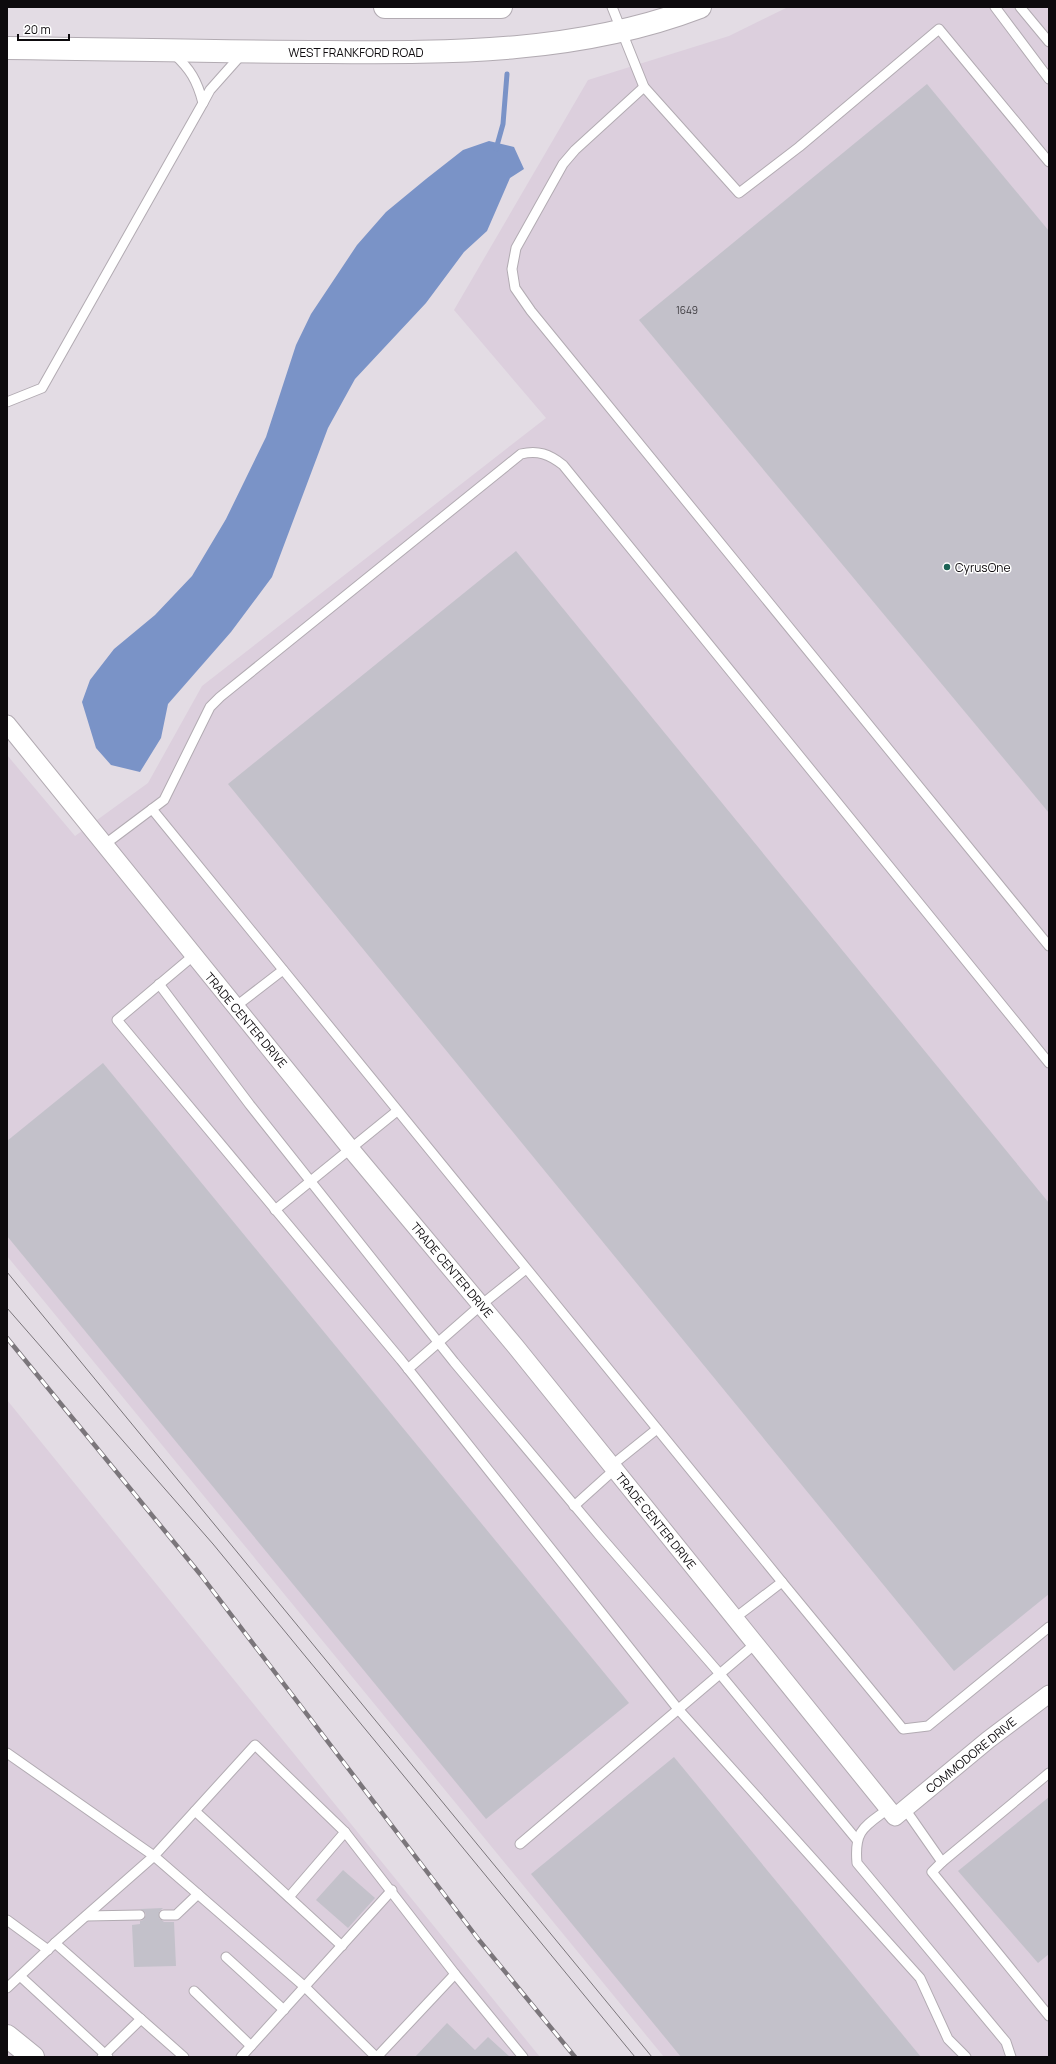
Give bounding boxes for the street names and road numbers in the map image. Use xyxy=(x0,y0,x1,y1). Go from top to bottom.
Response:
street label: WEST FRANKFORD ROAD xyxy=(288,44,424,61)
street label: TRADE CENTER DRIVE xyxy=(201,969,291,1071)
street label: TRADE CENTER DRIVE xyxy=(407,1219,497,1321)
street label: TRADE CENTER DRIVE xyxy=(612,1469,700,1573)
street label: COMMODORE DRIVE xyxy=(922,1713,1020,1797)

